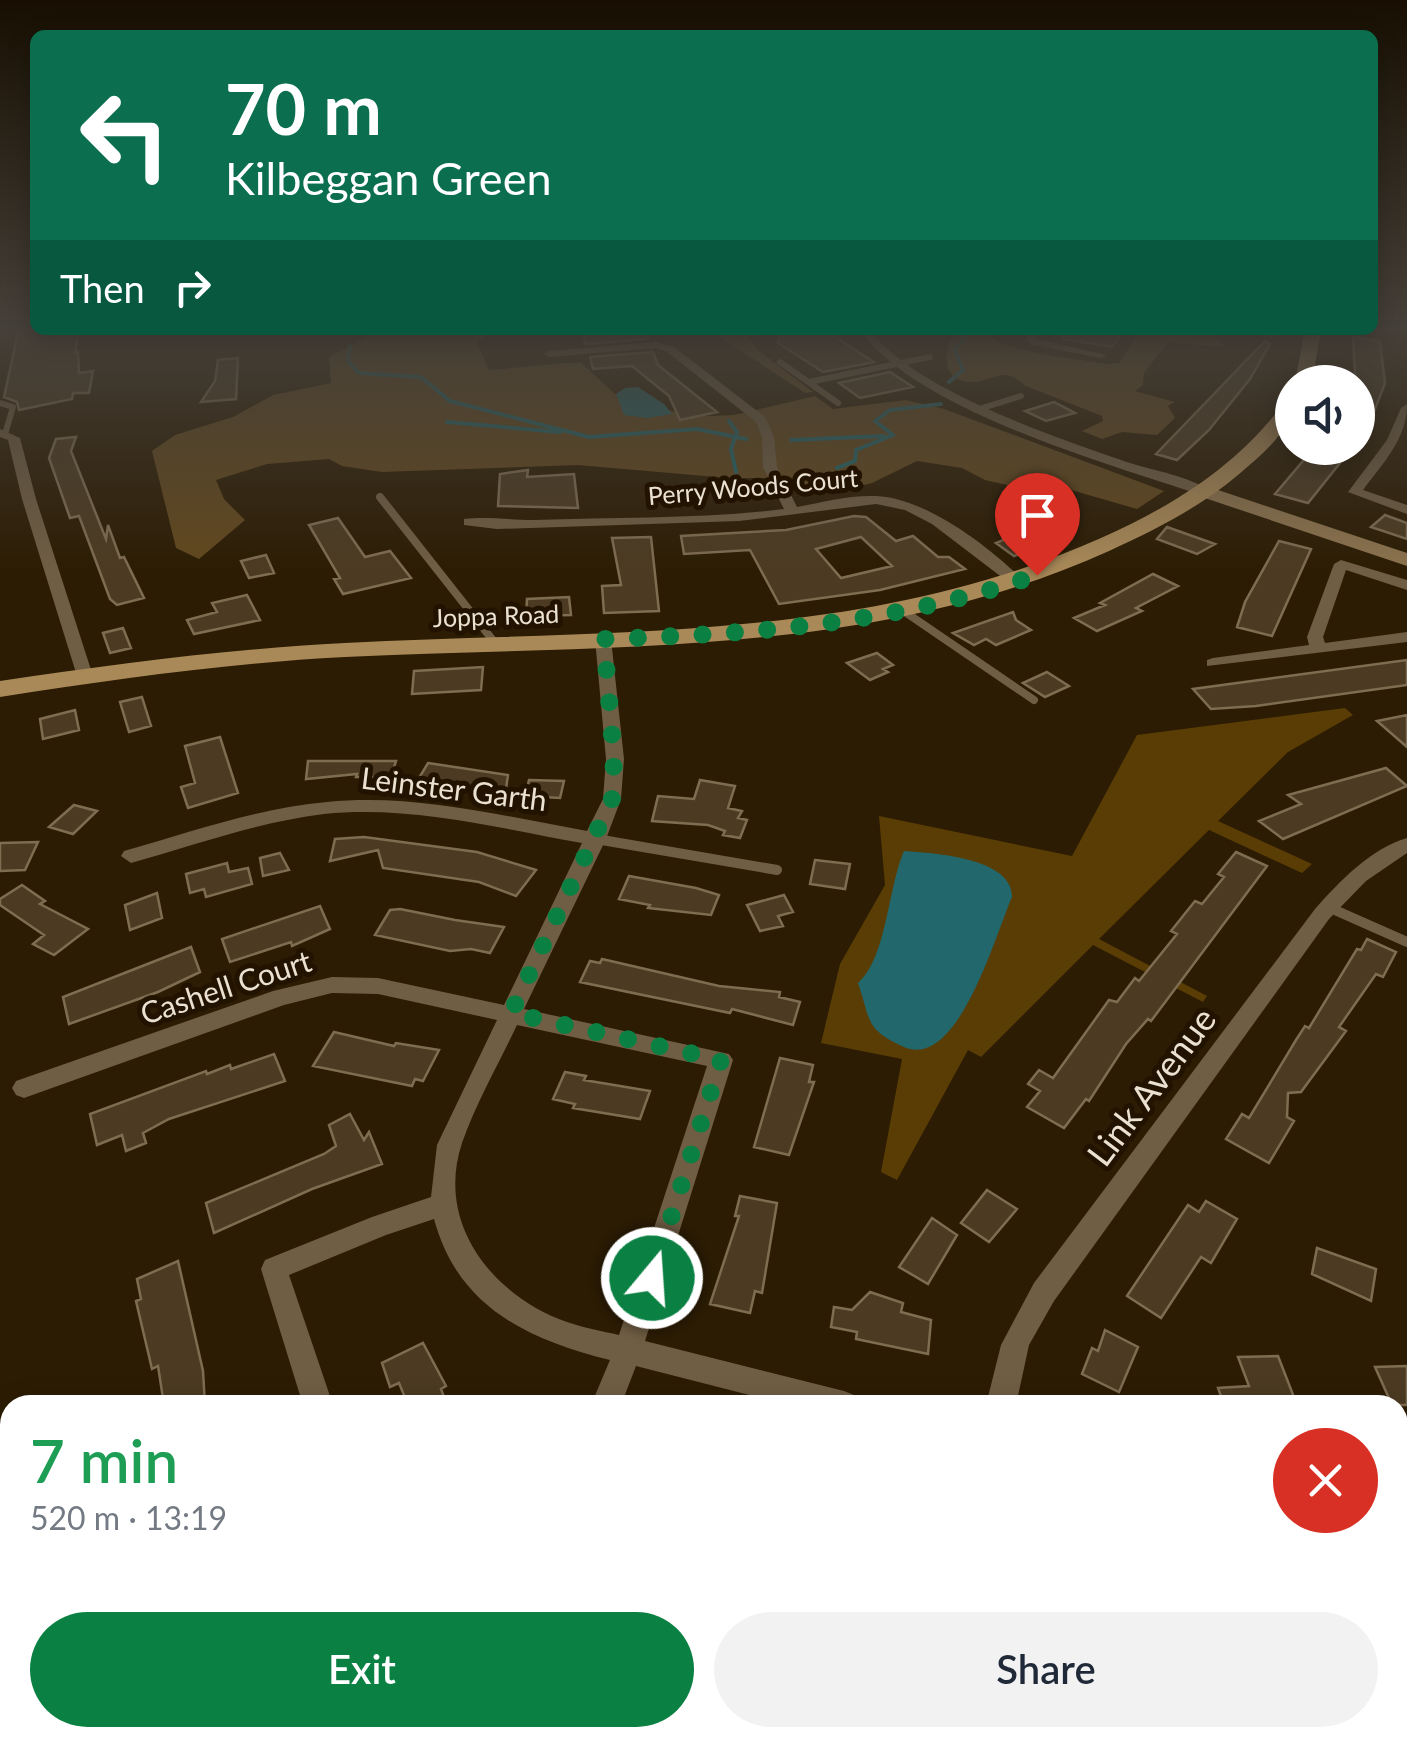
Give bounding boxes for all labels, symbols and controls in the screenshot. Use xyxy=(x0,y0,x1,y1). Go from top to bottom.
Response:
text: 70 m xyxy=(225,66,382,150)
icon: left xyxy=(60,70,190,200)
text: Kilbeggan Green xyxy=(225,151,552,205)
icon: right xyxy=(165,260,220,315)
text: Then xyxy=(60,265,145,311)
map controls xyxy=(1275,365,1375,465)
button: sound xyxy=(1275,365,1375,465)
street label: Perry Woods Court xyxy=(647,462,859,510)
pin xyxy=(995,473,1080,576)
icon: arrive xyxy=(1010,488,1065,543)
street label: Joppa Road xyxy=(432,598,560,632)
street label: Leinster Garth xyxy=(359,759,549,817)
street label: Cashell Court xyxy=(135,941,316,1031)
street label: Link Avenue xyxy=(1077,998,1224,1173)
position arrow xyxy=(600,1226,704,1330)
text: 7 min xyxy=(30,1424,178,1496)
button: close xyxy=(1273,1428,1378,1533)
text: 520 m · 13:19 xyxy=(30,1498,227,1537)
button: Exit xyxy=(30,1612,694,1727)
button: Share xyxy=(714,1612,1378,1727)

